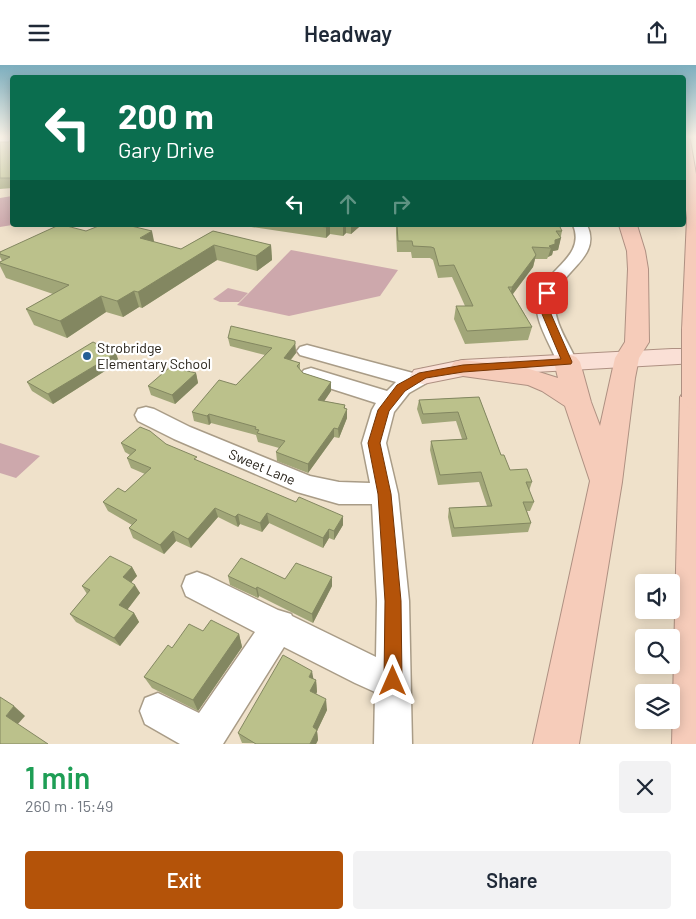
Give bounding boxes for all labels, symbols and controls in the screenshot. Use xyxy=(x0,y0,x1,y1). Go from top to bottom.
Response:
icon: menu xyxy=(25,19,53,47)
icon: share xyxy=(643,19,671,47)
text: Headway xyxy=(304,20,392,46)
text: 200 m xyxy=(118,94,214,136)
icon: left xyxy=(35,95,100,160)
text: Gary Drive xyxy=(118,136,215,162)
icon: left xyxy=(281,190,309,218)
icon: ahead xyxy=(334,190,362,218)
icon: right xyxy=(387,190,415,218)
pin xyxy=(526,272,568,314)
icon: arrive xyxy=(533,279,561,307)
place label: Strobridge Elementary School xyxy=(97,339,211,372)
marker: Strobridge Elementary School xyxy=(81,350,93,362)
street label: Sweet Lane xyxy=(226,445,298,488)
map controls xyxy=(635,574,680,729)
button: sound xyxy=(635,574,680,619)
button: search xyxy=(635,629,680,674)
position arrow xyxy=(366,654,418,706)
button: layers xyxy=(635,684,680,729)
text: 1 min xyxy=(25,759,90,795)
button: close xyxy=(619,761,671,813)
text: 260 m · 15:49 xyxy=(25,796,113,815)
button: Exit xyxy=(25,851,343,909)
button: Share xyxy=(353,851,671,909)

